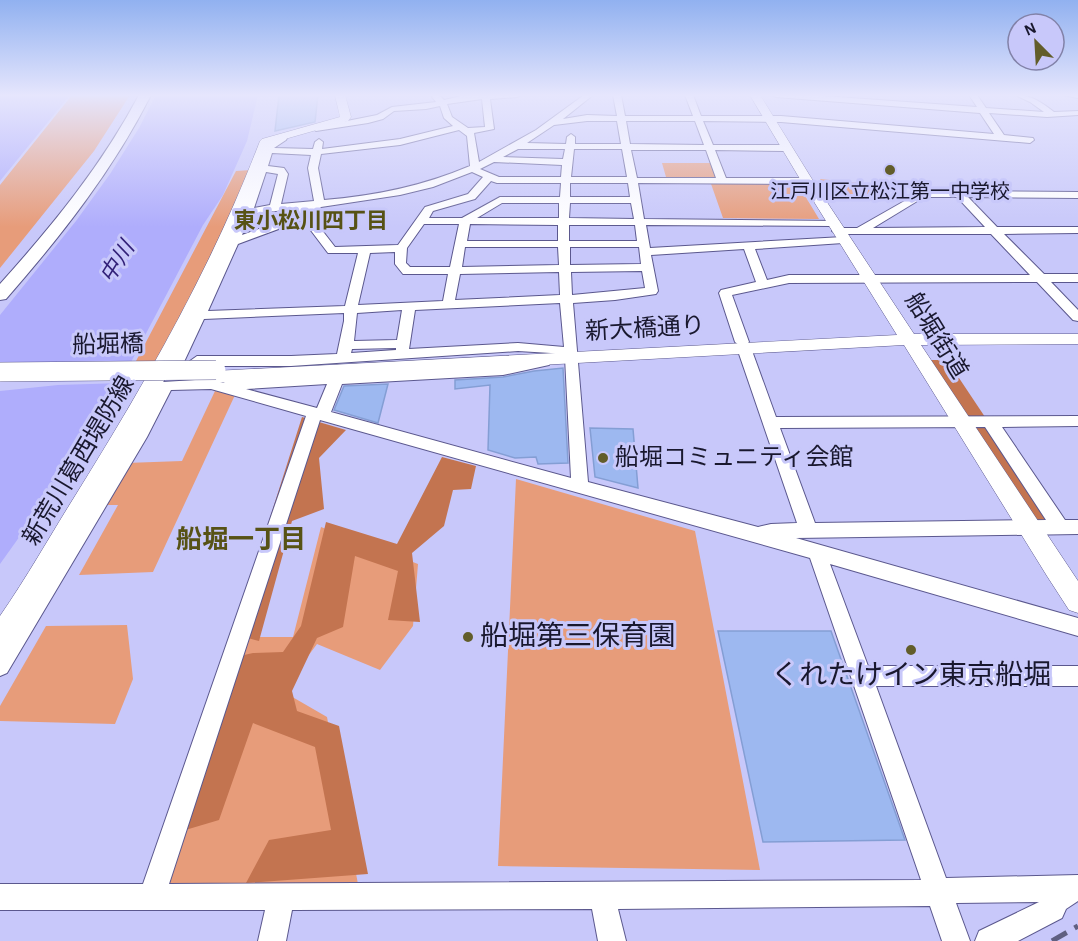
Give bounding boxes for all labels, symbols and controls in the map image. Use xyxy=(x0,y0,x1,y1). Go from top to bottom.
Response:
north arrow xyxy=(1006,12,1066,72)
text: N xyxy=(1022,20,1039,39)
marker: 江戸川区立松江第一中学校 xyxy=(883,163,897,177)
place label: 江戸川区立松江第一中学校 xyxy=(770,181,1010,202)
district label: 東小松川四丁目 xyxy=(234,209,388,232)
water label: 中川 xyxy=(95,235,139,286)
street label: 船堀街道 xyxy=(900,288,973,383)
street label: 新大橋通り xyxy=(584,312,706,344)
street label: 船堀橋 xyxy=(72,330,144,358)
street label: 新荒川葛西堤防線 xyxy=(18,372,139,549)
place label: 船堀コミュニティ会館 xyxy=(615,444,854,470)
marker: 船堀コミュニティ会館 xyxy=(596,451,610,465)
district label: 船堀一丁目 xyxy=(176,525,306,553)
place label: 船堀第三保育園 xyxy=(480,621,676,651)
marker: 船堀第三保育園 xyxy=(461,630,475,644)
marker: くれたけイン東京船堀 xyxy=(904,643,918,657)
place label: くれたけイン東京船堀 xyxy=(771,660,1051,690)

